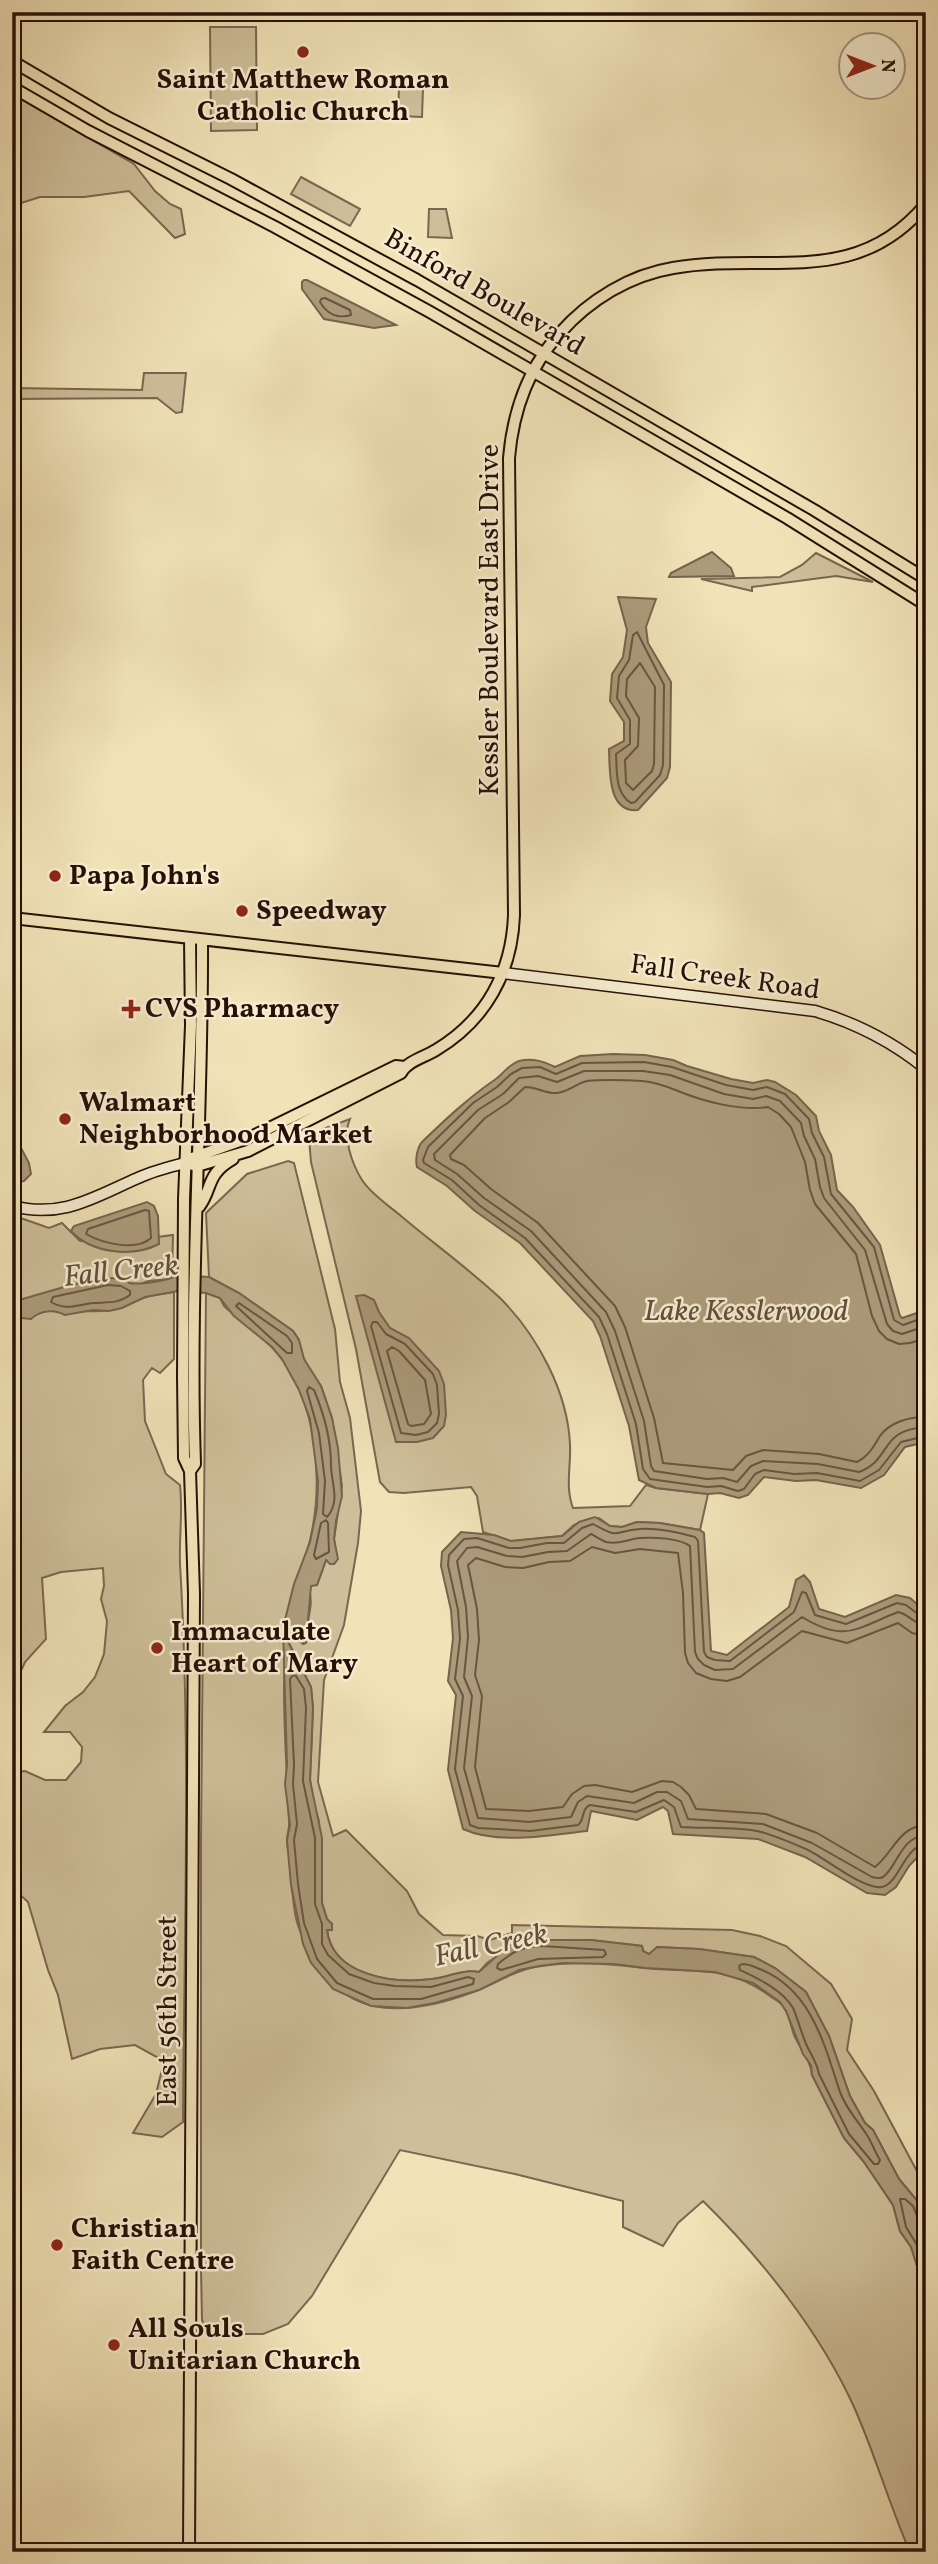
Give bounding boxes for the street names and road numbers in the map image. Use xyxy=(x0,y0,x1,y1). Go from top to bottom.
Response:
street label: Binford Boulevard xyxy=(376,220,592,366)
street label: Kessler Boulevard East Drive xyxy=(471,444,510,796)
street label: Fall Creek Road xyxy=(628,945,822,1011)
street label: East 56th Street xyxy=(149,1915,188,2107)

